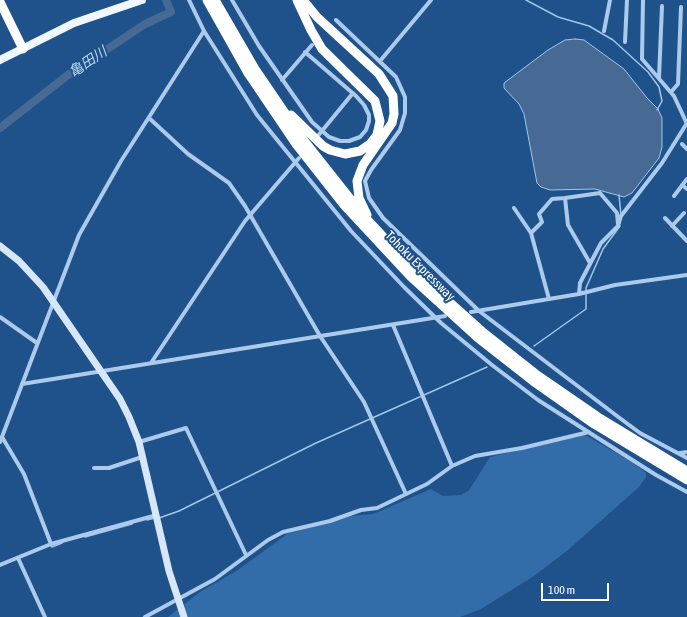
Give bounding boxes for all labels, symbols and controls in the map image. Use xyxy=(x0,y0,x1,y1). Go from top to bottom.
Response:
water label: 亀田川 xyxy=(66,43,110,81)
street label: Tohoku Expressway xyxy=(382,228,458,304)
scale bar xyxy=(543,575,611,601)
text: 100 m xyxy=(548,583,575,597)

